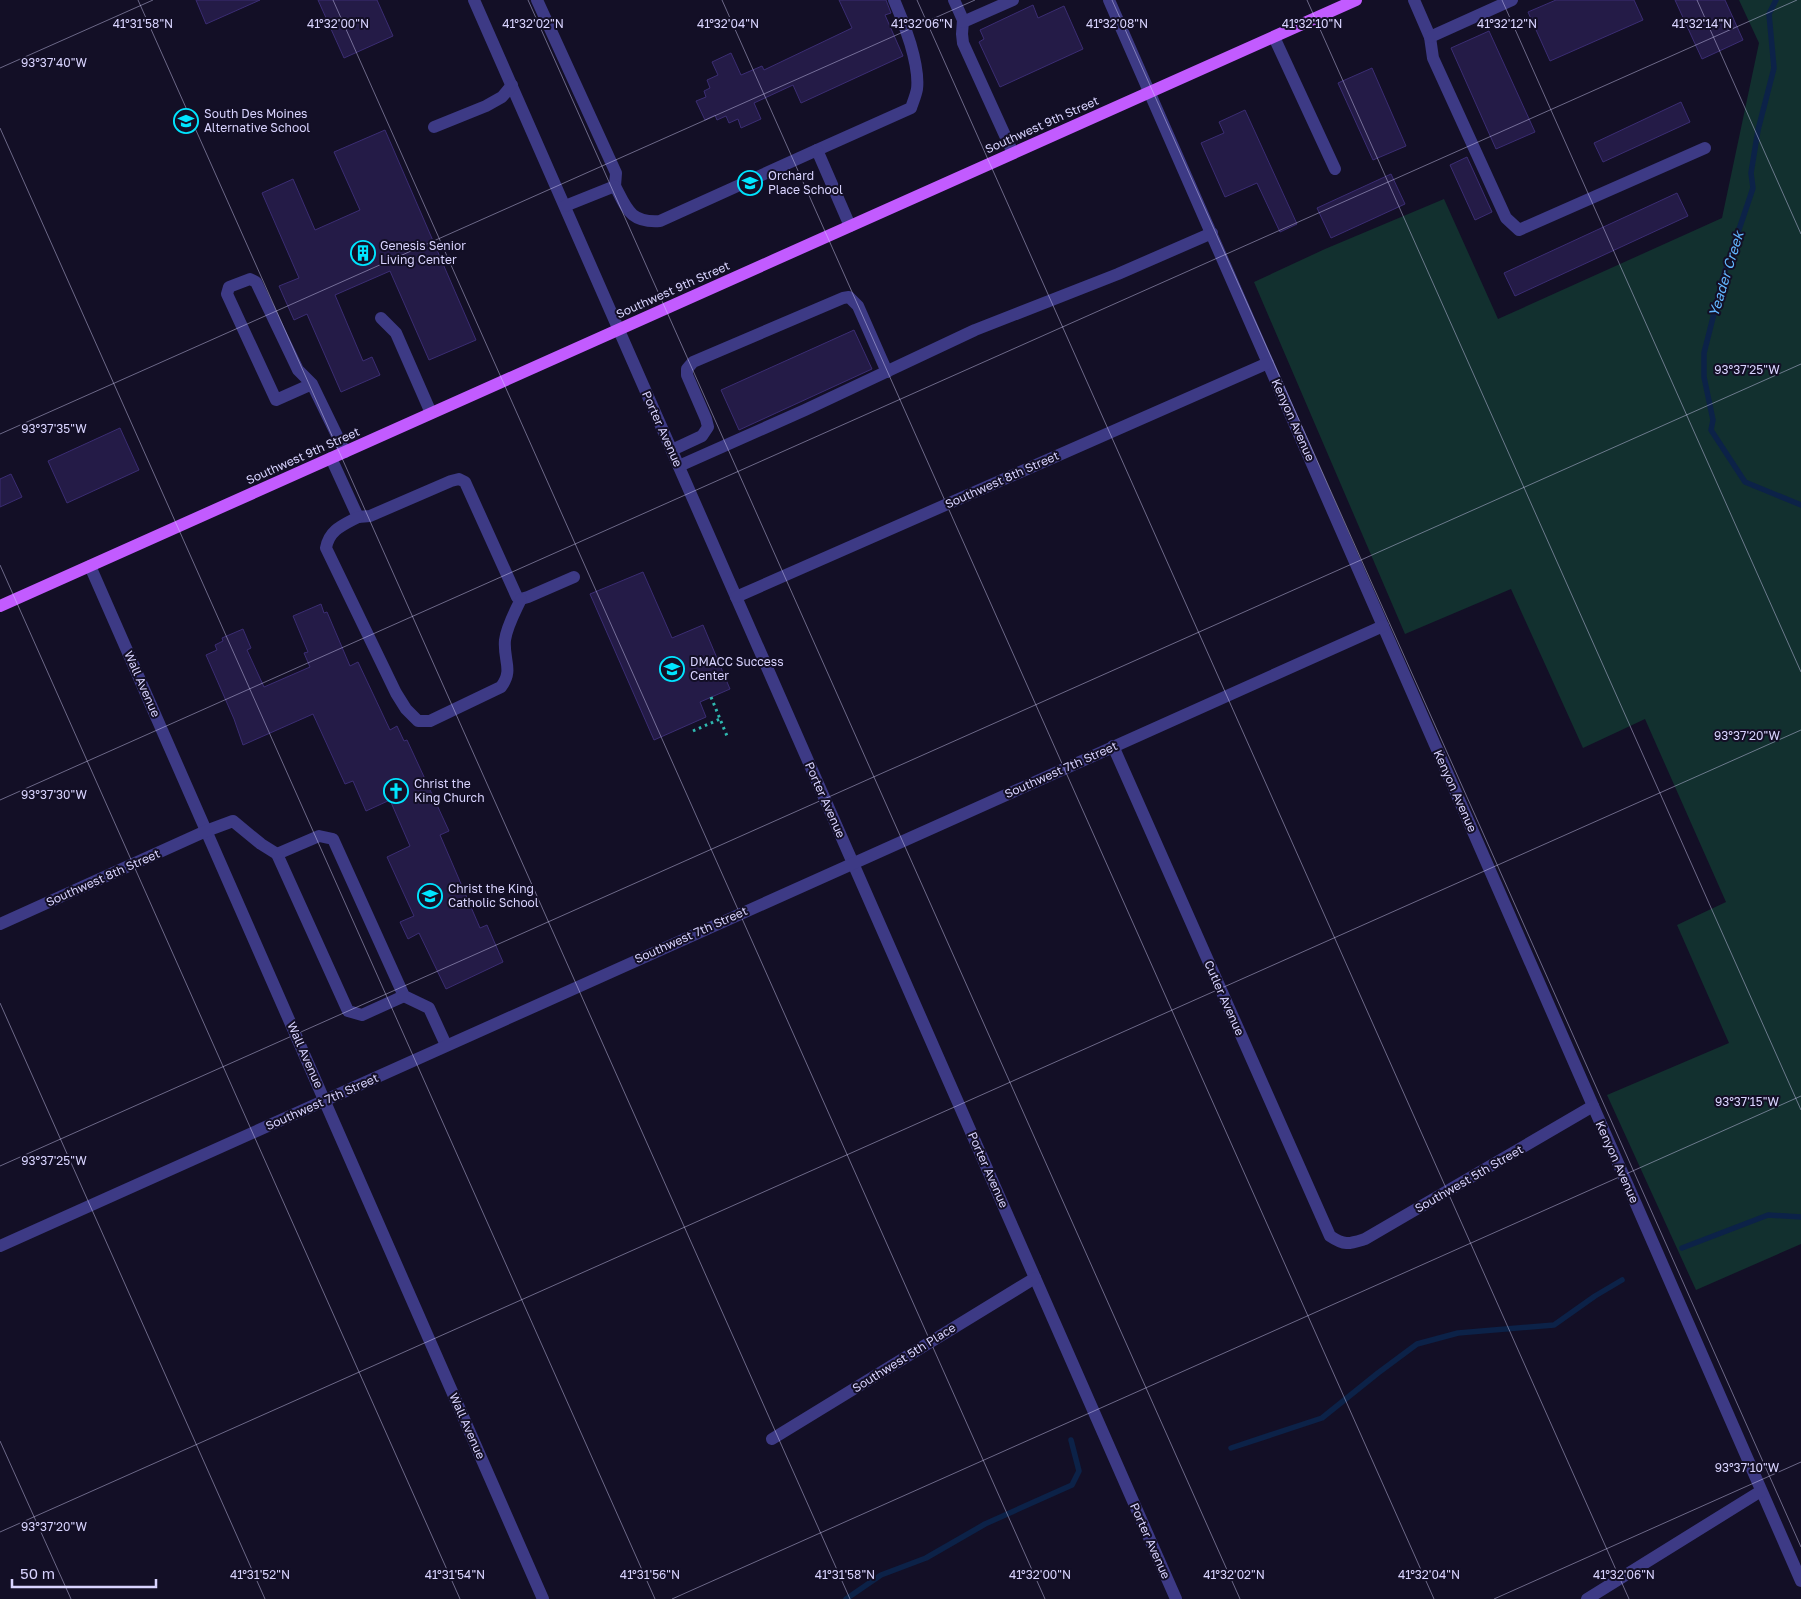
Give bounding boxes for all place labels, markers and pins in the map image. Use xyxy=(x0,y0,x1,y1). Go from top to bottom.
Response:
place label: South Des Moines Alternative School xyxy=(204,106,310,135)
school or university icon: South Des Moines Alternative School xyxy=(173,108,199,134)
place label: Orchard Place School xyxy=(768,168,843,197)
school or university icon: Orchard Place School xyxy=(737,170,763,196)
place label: Genesis Senior Living Center xyxy=(380,238,466,267)
building icon: Genesis Senior Living Center xyxy=(350,240,376,266)
place label: DMACC Success Center xyxy=(690,654,784,683)
school or university icon: DMACC Success Center xyxy=(659,656,685,682)
place label: Christ the King Church xyxy=(414,776,485,805)
church icon: Christ the King Church xyxy=(383,778,409,804)
place label: Christ the King Catholic School xyxy=(448,881,539,910)
school or university icon: Christ the King Catholic School xyxy=(417,883,443,909)

